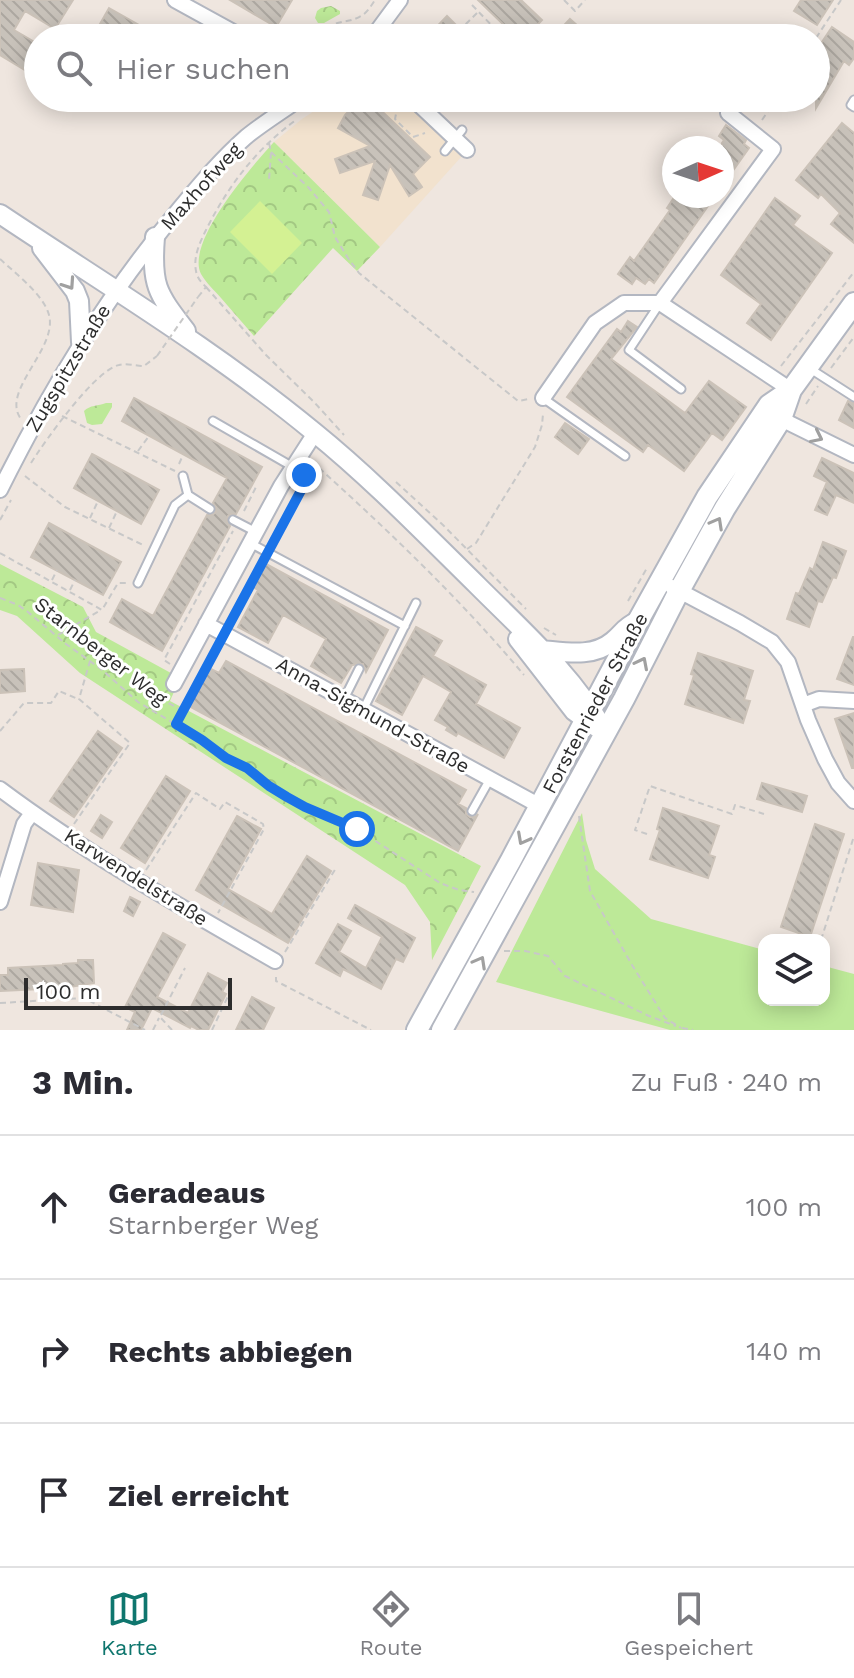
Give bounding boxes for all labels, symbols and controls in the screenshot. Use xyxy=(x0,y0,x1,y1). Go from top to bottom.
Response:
search box xyxy=(24,24,830,112)
icon: search xyxy=(52,46,96,90)
text: Hier suchen xyxy=(116,51,291,86)
north arrow xyxy=(662,136,734,208)
street label: Maxhofweg xyxy=(155,137,247,235)
one-way arrow xyxy=(60,276,75,290)
street label: Zugspitzstraße xyxy=(20,300,116,436)
one-way arrow xyxy=(809,428,824,443)
route end xyxy=(286,457,322,493)
one-way arrow xyxy=(707,517,722,531)
street label: Starnberger Weg xyxy=(30,592,172,710)
street label: Forstenrieder Straße xyxy=(537,608,653,798)
street label: Anna-Sigmund-Straße xyxy=(272,652,474,778)
one-way arrow xyxy=(632,657,648,672)
route start xyxy=(339,811,375,847)
street label: Karwendelstraße xyxy=(60,823,212,931)
one-way arrow xyxy=(517,831,532,845)
map controls xyxy=(758,934,830,1006)
button: layers xyxy=(758,934,830,1006)
one-way arrow xyxy=(470,956,486,971)
scale bar xyxy=(24,974,232,1010)
text: 100 m xyxy=(36,979,100,1004)
text: 3 Min. xyxy=(32,1062,134,1102)
text: Zu Fuß · 240 m xyxy=(631,1067,822,1097)
text: Geradeaus xyxy=(108,1175,265,1210)
icon: ahead xyxy=(32,1185,76,1229)
text: 100 m xyxy=(746,1192,822,1222)
text: Starnberger Weg xyxy=(108,1210,318,1240)
icon: right xyxy=(32,1329,76,1373)
text: Rechts abbiegen xyxy=(108,1334,353,1369)
text: 140 m xyxy=(746,1336,822,1366)
icon: arrive xyxy=(32,1473,76,1517)
text: Ziel erreicht xyxy=(108,1478,289,1513)
tab: Karte xyxy=(101,1587,158,1660)
tab: Route xyxy=(360,1587,423,1660)
tab: Gespeichert xyxy=(624,1587,753,1660)

